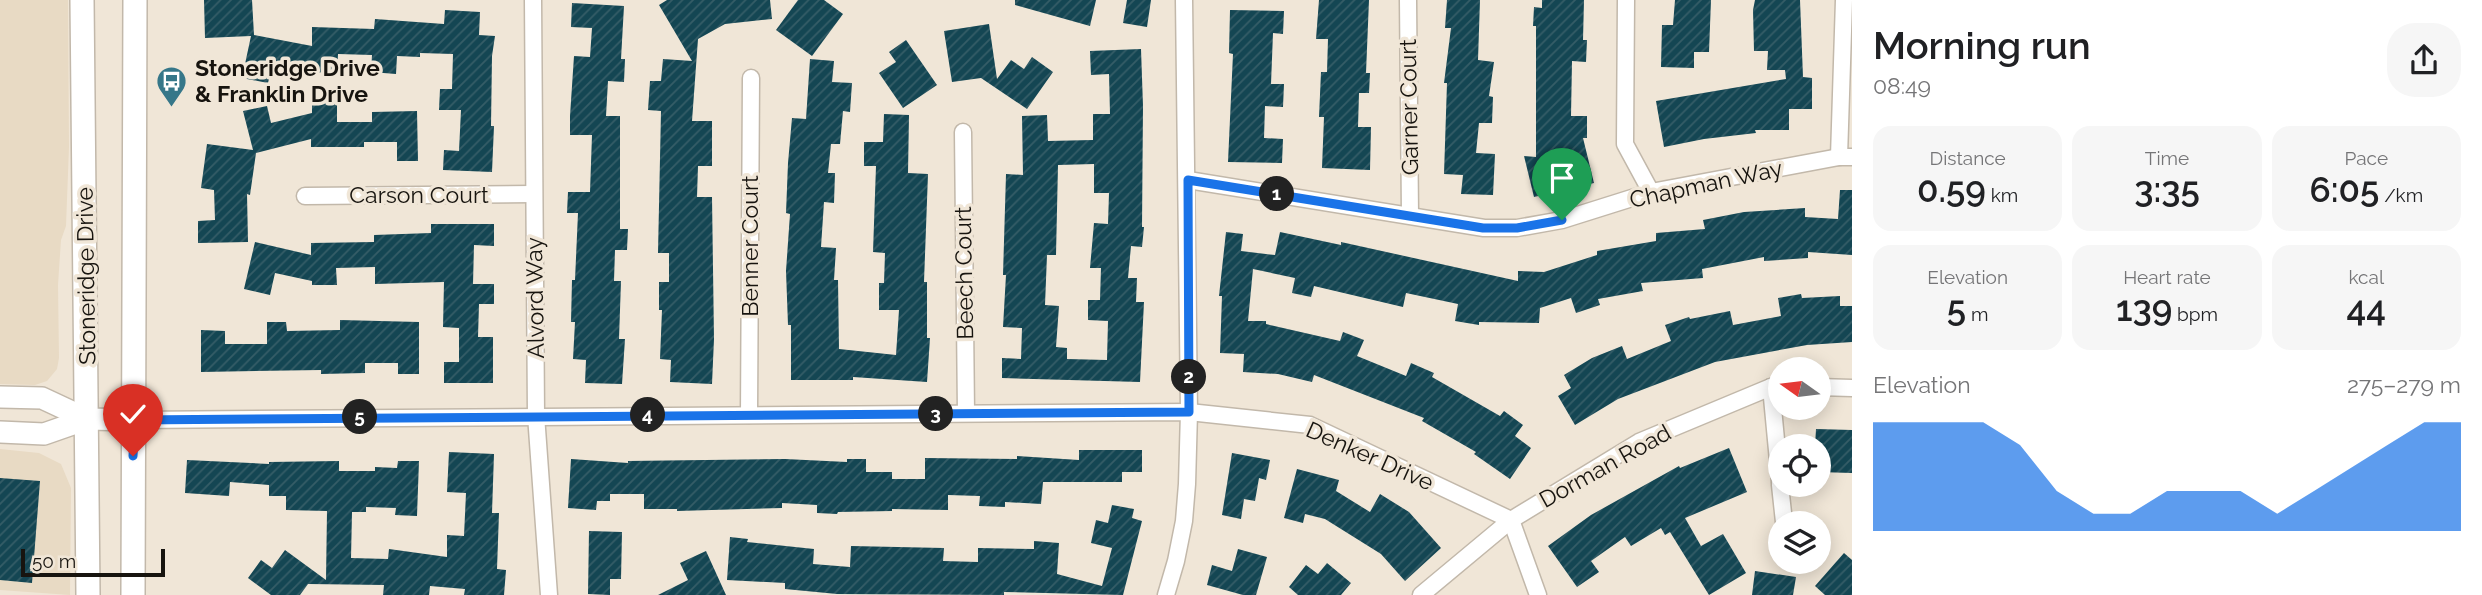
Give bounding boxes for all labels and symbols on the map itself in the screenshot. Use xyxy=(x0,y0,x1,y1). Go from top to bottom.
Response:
street label: Garner Court xyxy=(1394,38,1423,175)
place label: Stoneridge Drive & Franklin Drive xyxy=(195,54,380,107)
bus stop icon: Stoneridge Drive & Franklin Drive xyxy=(155,64,189,108)
pin xyxy=(1532,148,1592,220)
street label: Chapman Way xyxy=(1627,154,1785,213)
street label: Benner Court xyxy=(736,175,763,317)
pin: 1 xyxy=(1260,176,1294,212)
street label: Carson Court xyxy=(349,181,489,208)
street label: Stoneridge Drive xyxy=(70,187,101,365)
street label: Beech Court xyxy=(949,206,978,340)
street label: Alvord Way xyxy=(520,237,549,359)
north arrow xyxy=(1768,357,1830,420)
pin: 2 xyxy=(1172,360,1206,394)
pin xyxy=(103,384,163,456)
pin: 3 xyxy=(918,396,954,432)
pin: 4 xyxy=(630,398,666,432)
pin: 5 xyxy=(342,400,378,434)
street label: Denker Drive xyxy=(1302,415,1438,496)
street label: Dorman Road xyxy=(1534,418,1675,513)
scale bar xyxy=(21,546,164,578)

